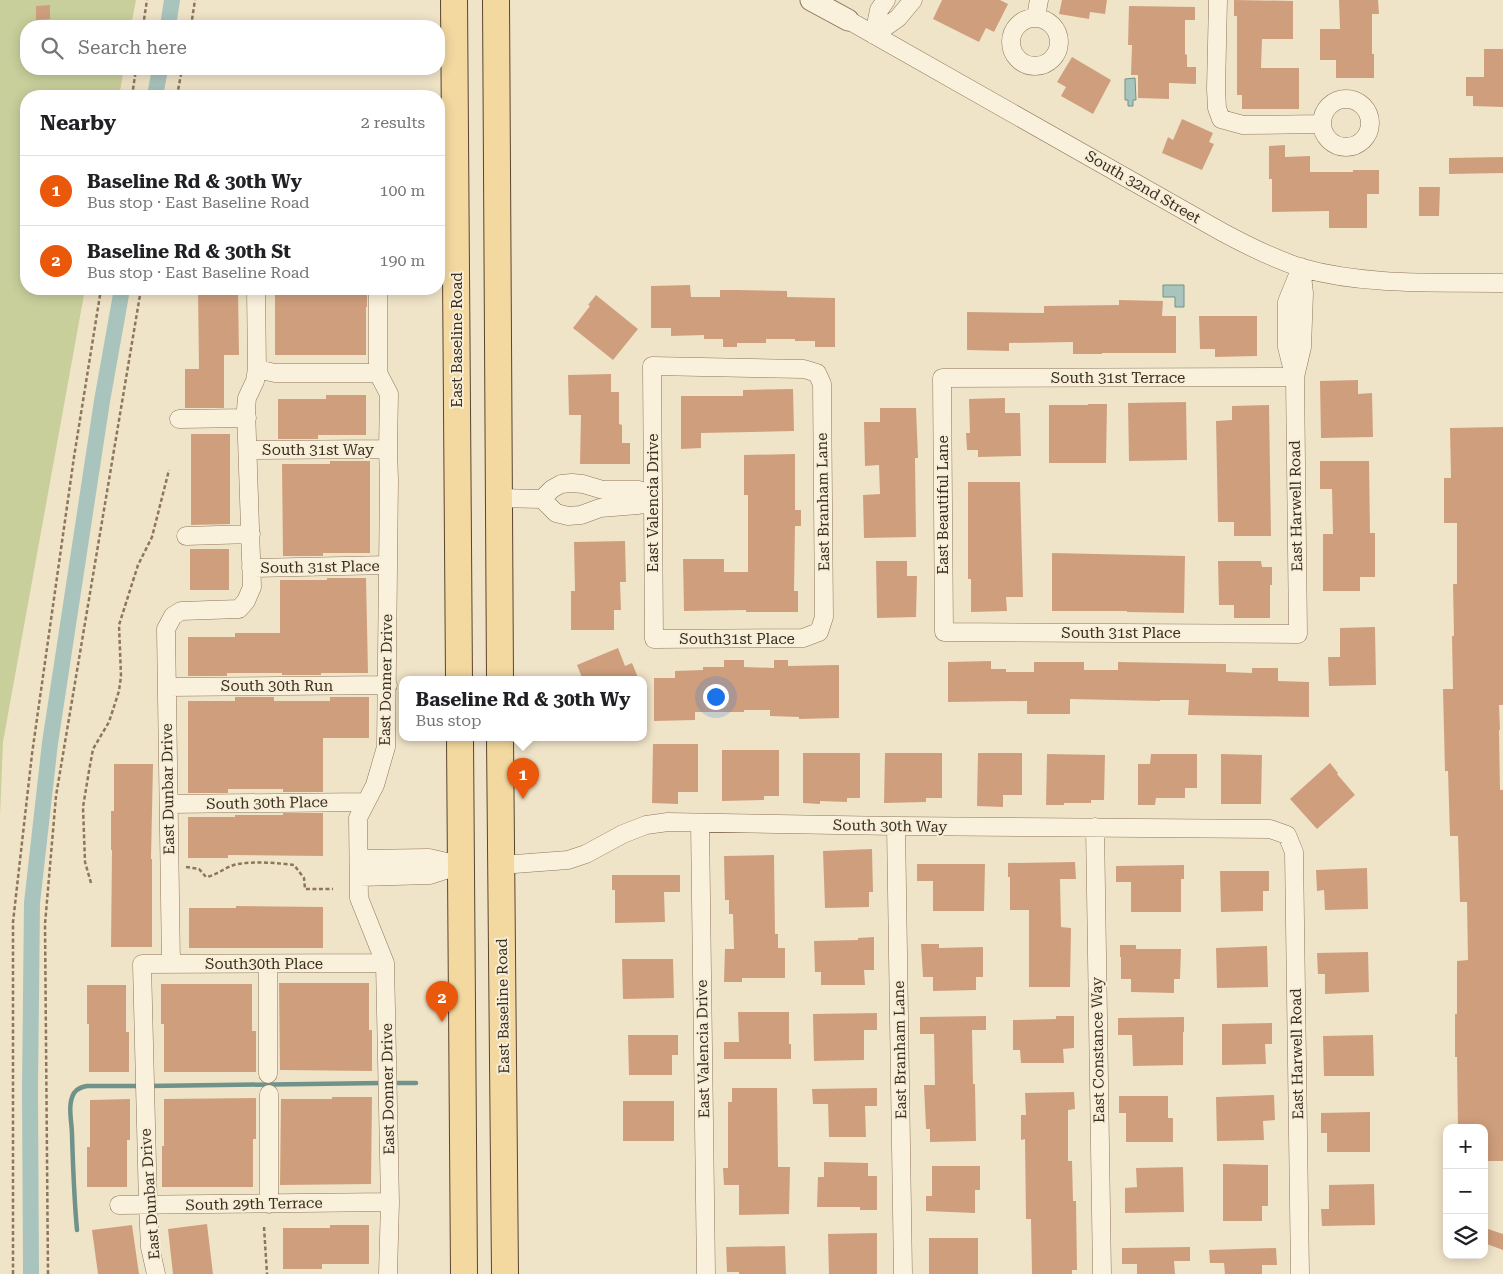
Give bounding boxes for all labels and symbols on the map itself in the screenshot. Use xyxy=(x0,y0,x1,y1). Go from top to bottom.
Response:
street label: South 32nd Street xyxy=(1082,147,1204,228)
street label: East Baseline Road xyxy=(448,272,466,408)
street label: South 31st Terrace xyxy=(1051,369,1185,387)
street label: East Branham Lane xyxy=(813,432,833,572)
street label: East Valencia Drive xyxy=(644,434,662,572)
street label: East Beautiful Lane xyxy=(934,435,952,575)
street label: East Harwell Road xyxy=(1286,440,1306,572)
street label: South 31st Way xyxy=(262,441,374,459)
street label: South 31st Place xyxy=(260,557,380,577)
street label: East Donner Drive xyxy=(376,614,396,746)
street label: South 31st Place xyxy=(1061,624,1181,642)
street label: South31st Place xyxy=(679,630,795,648)
street label: South 30th Run xyxy=(221,677,333,695)
your location xyxy=(703,684,729,710)
street label: East Dunbar Drive xyxy=(158,723,178,855)
pin: 1 xyxy=(507,758,539,799)
street label: South 30th Place xyxy=(206,793,328,813)
street label: South 30th Way xyxy=(833,816,947,836)
street label: East Baseline Road xyxy=(493,938,513,1074)
street label: South30th Place xyxy=(205,955,323,973)
street label: East Constance Way xyxy=(1088,977,1108,1123)
street label: East Valencia Drive xyxy=(693,979,713,1119)
street label: East Branham Lane xyxy=(890,980,910,1120)
pin: 2 xyxy=(426,981,458,1022)
street label: East Harwell Road xyxy=(1287,988,1307,1120)
street label: East Donner Drive xyxy=(378,1023,398,1155)
street label: East Dunbar Drive xyxy=(136,1128,164,1260)
street label: South 29th Terrace xyxy=(185,1194,323,1214)

